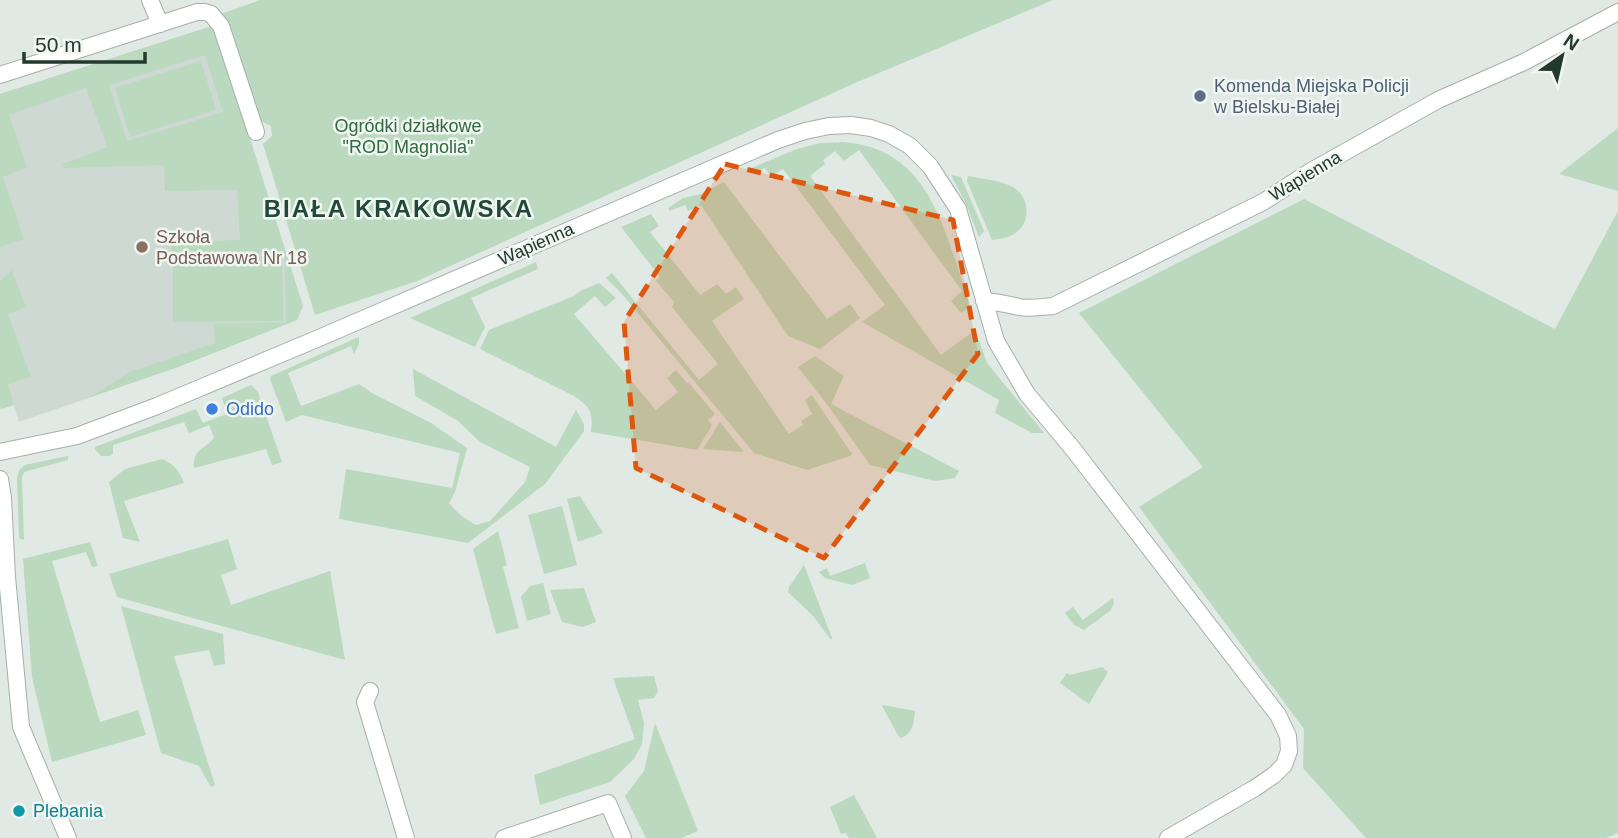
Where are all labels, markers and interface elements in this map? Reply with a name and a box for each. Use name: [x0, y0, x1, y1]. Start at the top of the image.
scale bar: [24, 21, 145, 65]
north arrow: [1527, 21, 1597, 91]
text: N: [1560, 30, 1583, 55]
text: 50 m: [35, 33, 82, 56]
place label: Komenda Miejska Policji w Bielsku-Białej: [1213, 76, 1409, 117]
marker: Komenda Miejska Policji w Bielsku-Białej: [1192, 88, 1208, 104]
park label: Ogródki działkowe "ROD Magnolia": [334, 116, 482, 157]
street label: Wapienna: [1265, 146, 1345, 205]
district label: BIAŁA KRAKOWSKA: [264, 195, 534, 222]
street label: Wapienna: [495, 218, 578, 269]
place label: Szkoła Podstawowa Nr 18: [156, 227, 307, 268]
marker: Szkoła Podstawowa Nr 18: [134, 239, 150, 255]
place label: Odido: [226, 399, 274, 419]
marker: Odido: [204, 401, 220, 417]
place label: Plebania: [33, 801, 104, 821]
marker: Plebania: [11, 803, 27, 819]

